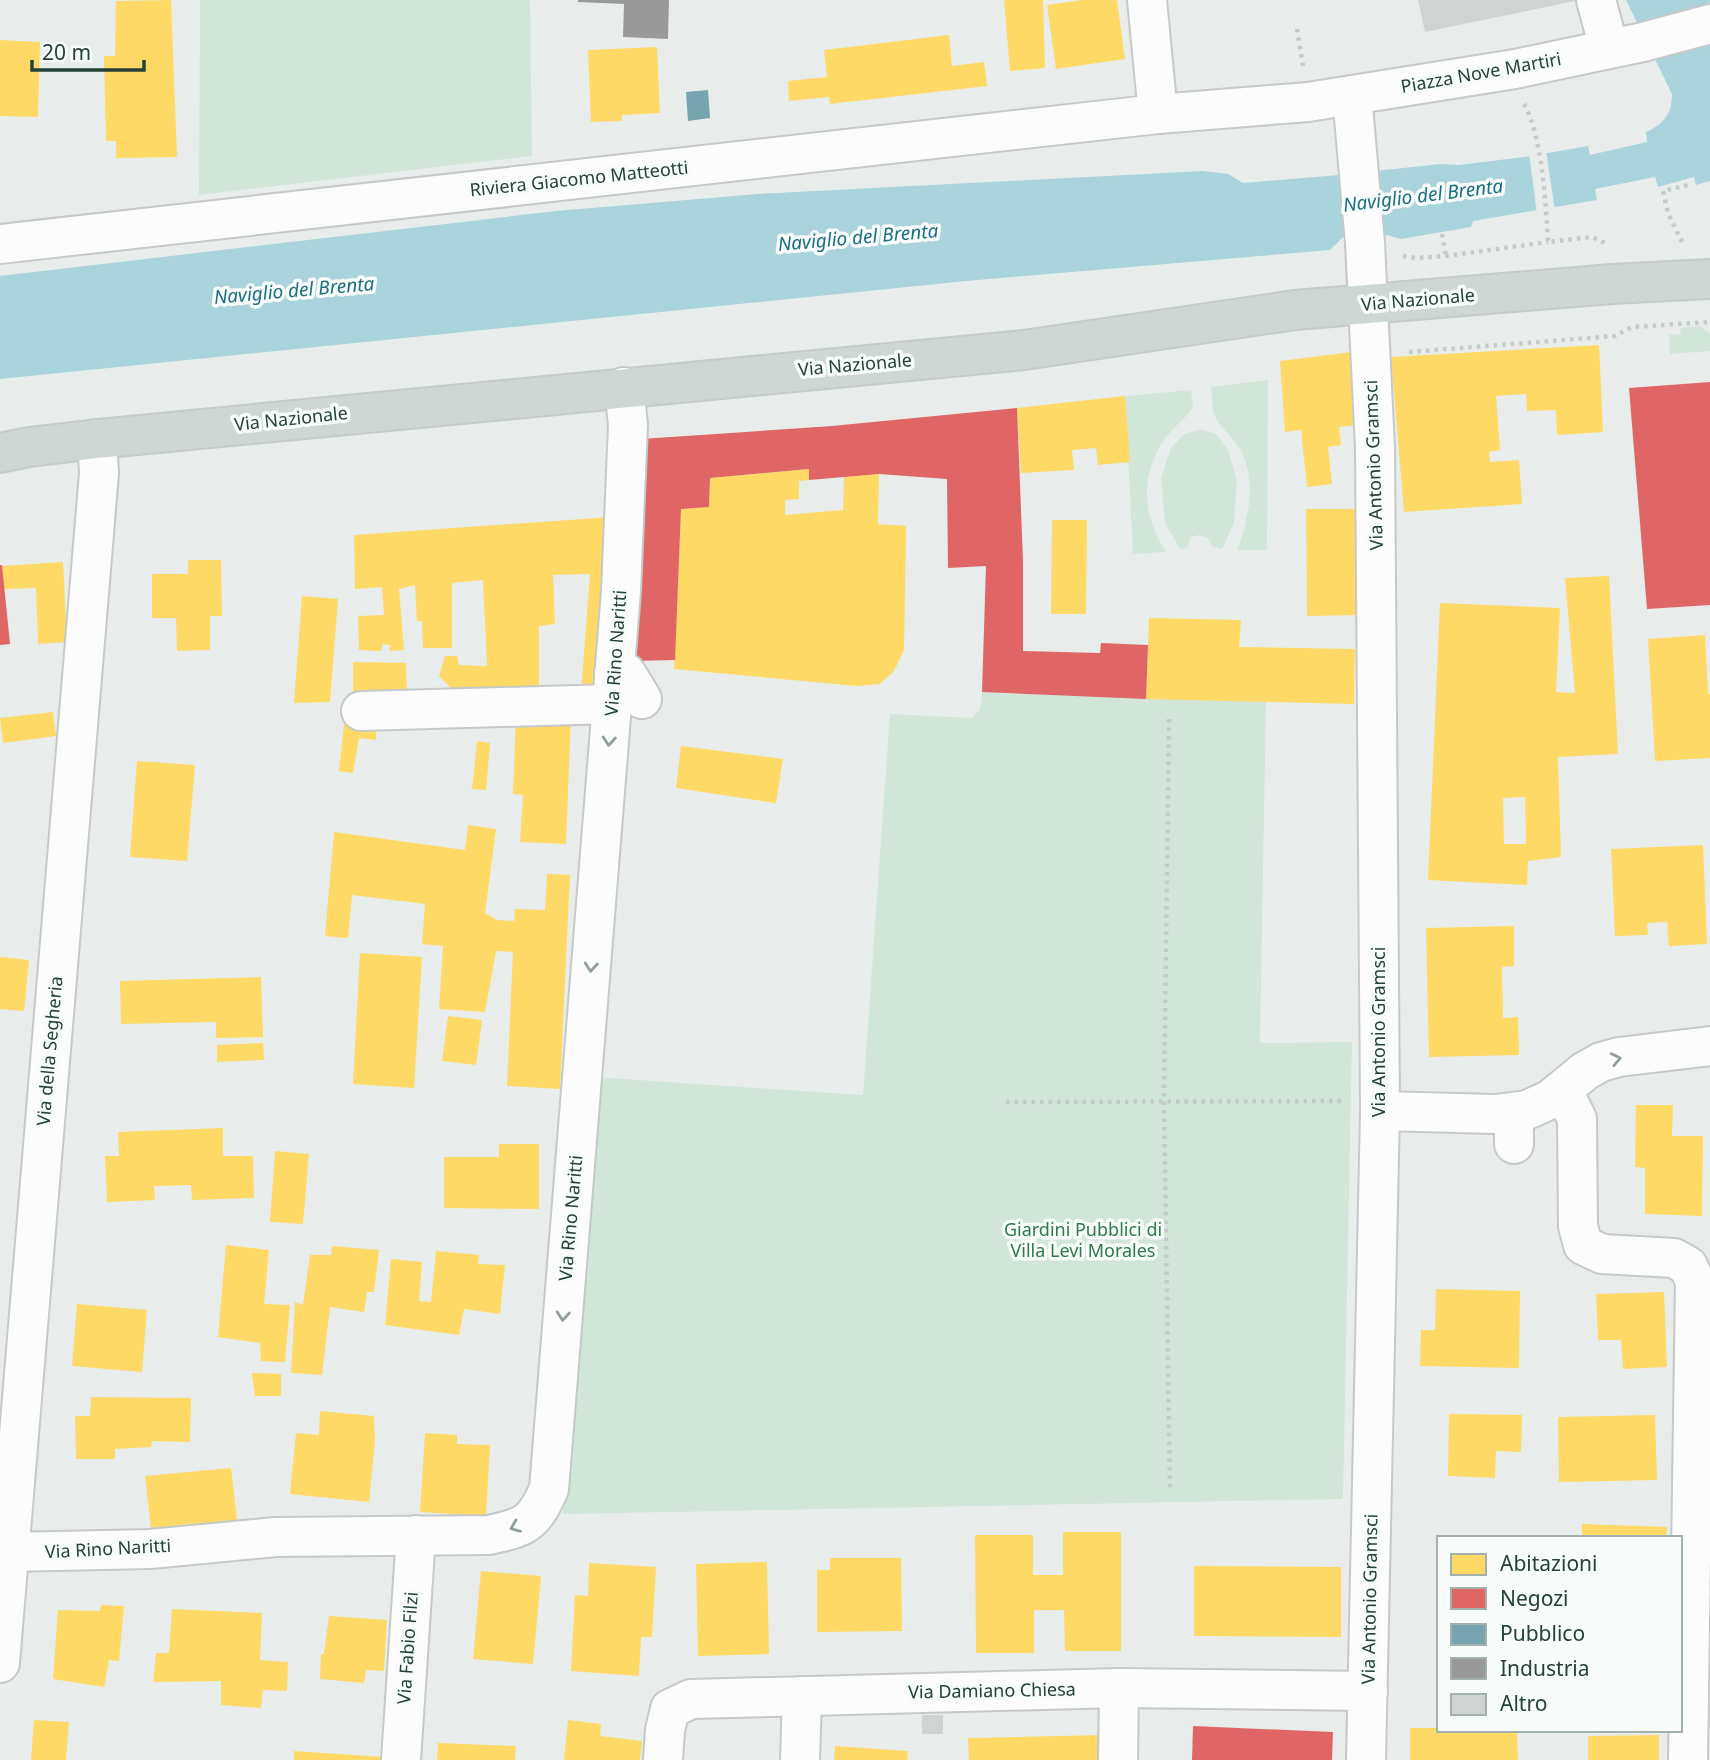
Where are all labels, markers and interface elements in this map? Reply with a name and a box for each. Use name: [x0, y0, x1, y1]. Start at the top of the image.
scale bar: [32, 28, 144, 72]
text: 20 m: [42, 38, 91, 66]
street label: Piazza Nove Martiri: [1399, 46, 1563, 98]
street label: Riviera Giacomo Matteotti: [468, 155, 689, 201]
water label: Naviglio del Brenta: [1342, 172, 1505, 218]
water label: Naviglio del Brenta: [777, 217, 939, 257]
water label: Naviglio del Brenta: [213, 270, 375, 310]
street label: Via Nazionale: [1360, 282, 1476, 316]
street label: Via Nazionale: [797, 347, 913, 381]
street label: Via Antonio Gramsci: [1358, 379, 1388, 551]
street label: Via Nazionale: [233, 400, 349, 436]
street label: Via Rino Naritti: [599, 589, 631, 717]
one-way arrow: [602, 735, 617, 746]
street label: Via Antonio Gramsci: [1366, 947, 1390, 1117]
one-way arrow: [584, 962, 599, 973]
street label: Via della Segheria: [31, 975, 67, 1127]
one-way arrow: [1610, 1052, 1622, 1067]
street label: Via Rino Naritti: [553, 1154, 587, 1282]
park label: Giardini Pubblici di Villa Levi Morales: [1004, 1217, 1162, 1262]
one-way arrow: [556, 1311, 571, 1322]
street label: Via Antonio Gramsci: [1356, 1513, 1382, 1684]
one-way arrow: [510, 1519, 522, 1533]
street label: Via Rino Naritti: [44, 1533, 172, 1563]
legend: [1437, 1536, 1682, 1732]
text: Abitazioni: [1500, 1549, 1598, 1577]
text: Negozi: [1500, 1584, 1569, 1612]
street label: Via Fabio Filzi: [391, 1591, 423, 1705]
text: Pubblico: [1500, 1619, 1585, 1647]
text: Industria: [1500, 1654, 1590, 1682]
street label: Via Damiano Chiesa: [908, 1677, 1076, 1703]
text: Altro: [1500, 1689, 1547, 1717]

